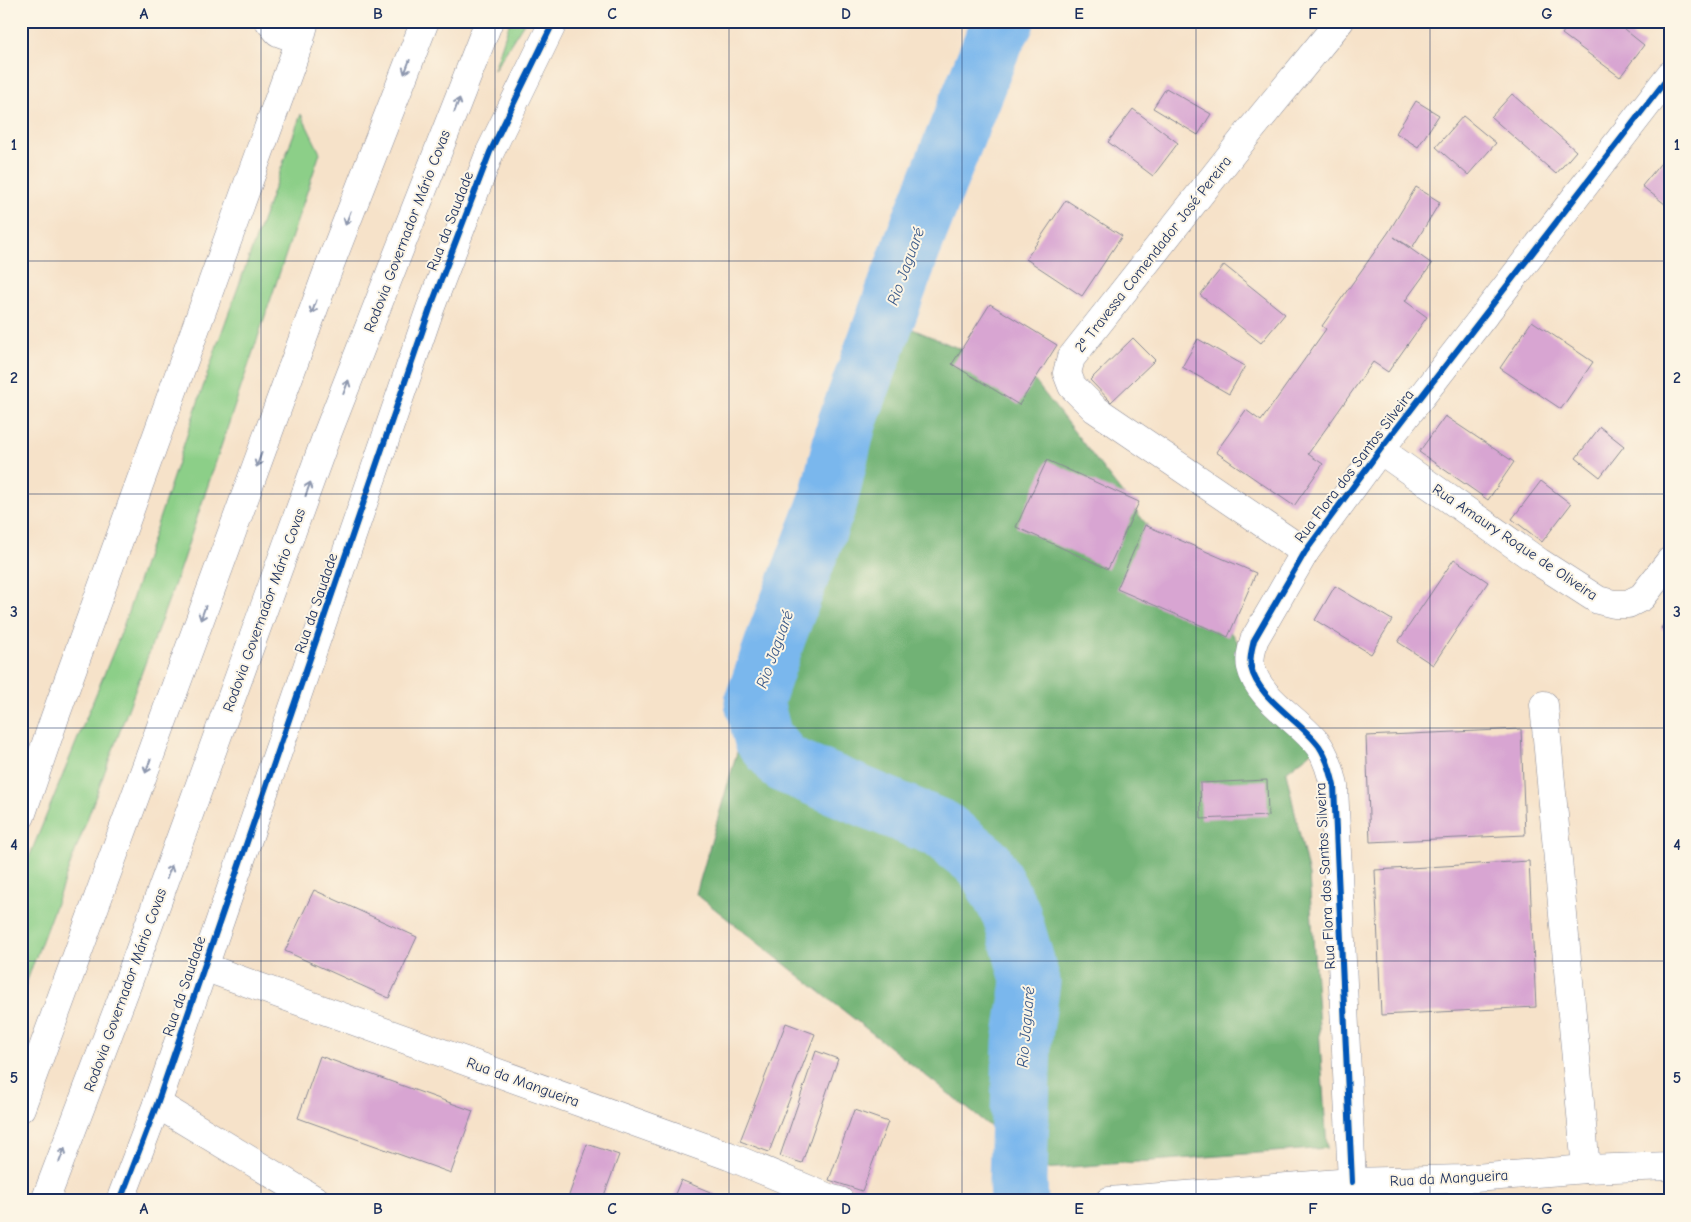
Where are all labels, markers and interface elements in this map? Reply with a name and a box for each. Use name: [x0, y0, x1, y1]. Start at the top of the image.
text: A: [140, 5, 149, 23]
text: B: [373, 5, 383, 23]
text: C: [607, 5, 617, 23]
text: D: [841, 5, 851, 23]
text: E: [1074, 5, 1084, 23]
text: F: [1308, 5, 1318, 23]
text: G: [1541, 5, 1553, 23]
one-way arrow: [402, 59, 411, 74]
one-way arrow: [452, 98, 462, 113]
street label: Rodovia Governador Mário Covas: [360, 127, 454, 335]
text: 1: [11, 136, 17, 154]
text: 1: [1674, 136, 1680, 154]
street label: 2ª Travessa Comendador José Pereira: [1071, 152, 1235, 356]
street label: Rua da Saudade: [423, 168, 477, 273]
one-way arrow: [343, 210, 352, 225]
water label: Rio Jaguaré: [884, 225, 928, 308]
one-way arrow: [309, 299, 318, 315]
text: 2: [10, 369, 18, 387]
text: 2: [1673, 369, 1681, 387]
one-way arrow: [342, 380, 351, 395]
street label: Rua Flora dos Santos Silveira: [1290, 386, 1418, 546]
one-way arrow: [254, 452, 263, 467]
street label: Rua Amaury Roque de Oliveira: [1429, 480, 1601, 604]
one-way arrow: [304, 482, 313, 497]
street label: Rodovia Governador Mário Covas: [219, 506, 309, 714]
street label: Rua da Saudade: [290, 550, 342, 656]
text: 3: [10, 603, 18, 621]
text: 3: [1673, 603, 1681, 621]
one-way arrow: [198, 605, 207, 620]
water label: Rio Jaguaré: [753, 608, 797, 691]
one-way arrow: [143, 757, 152, 773]
street label: Rua Flora dos Santos Silveira: [1311, 782, 1339, 970]
text: 4: [10, 836, 18, 854]
text: 4: [1673, 836, 1681, 854]
one-way arrow: [165, 865, 174, 880]
street label: Rodovia Governador Mário Covas: [80, 886, 170, 1094]
street label: Rua da Saudade: [158, 933, 210, 1039]
water label: Rio Jaguaré: [1013, 986, 1039, 1068]
street label: Rua da Mangueira: [464, 1053, 582, 1111]
text: 5: [10, 1069, 18, 1087]
text: 5: [1673, 1069, 1681, 1087]
one-way arrow: [58, 1148, 68, 1163]
street label: Rua da Mangueira: [1389, 1166, 1509, 1190]
text: A: [140, 1200, 149, 1218]
text: B: [373, 1200, 383, 1218]
text: C: [607, 1200, 617, 1218]
text: D: [841, 1200, 851, 1218]
text: E: [1074, 1200, 1084, 1218]
text: F: [1308, 1200, 1318, 1218]
text: G: [1541, 1200, 1553, 1218]

